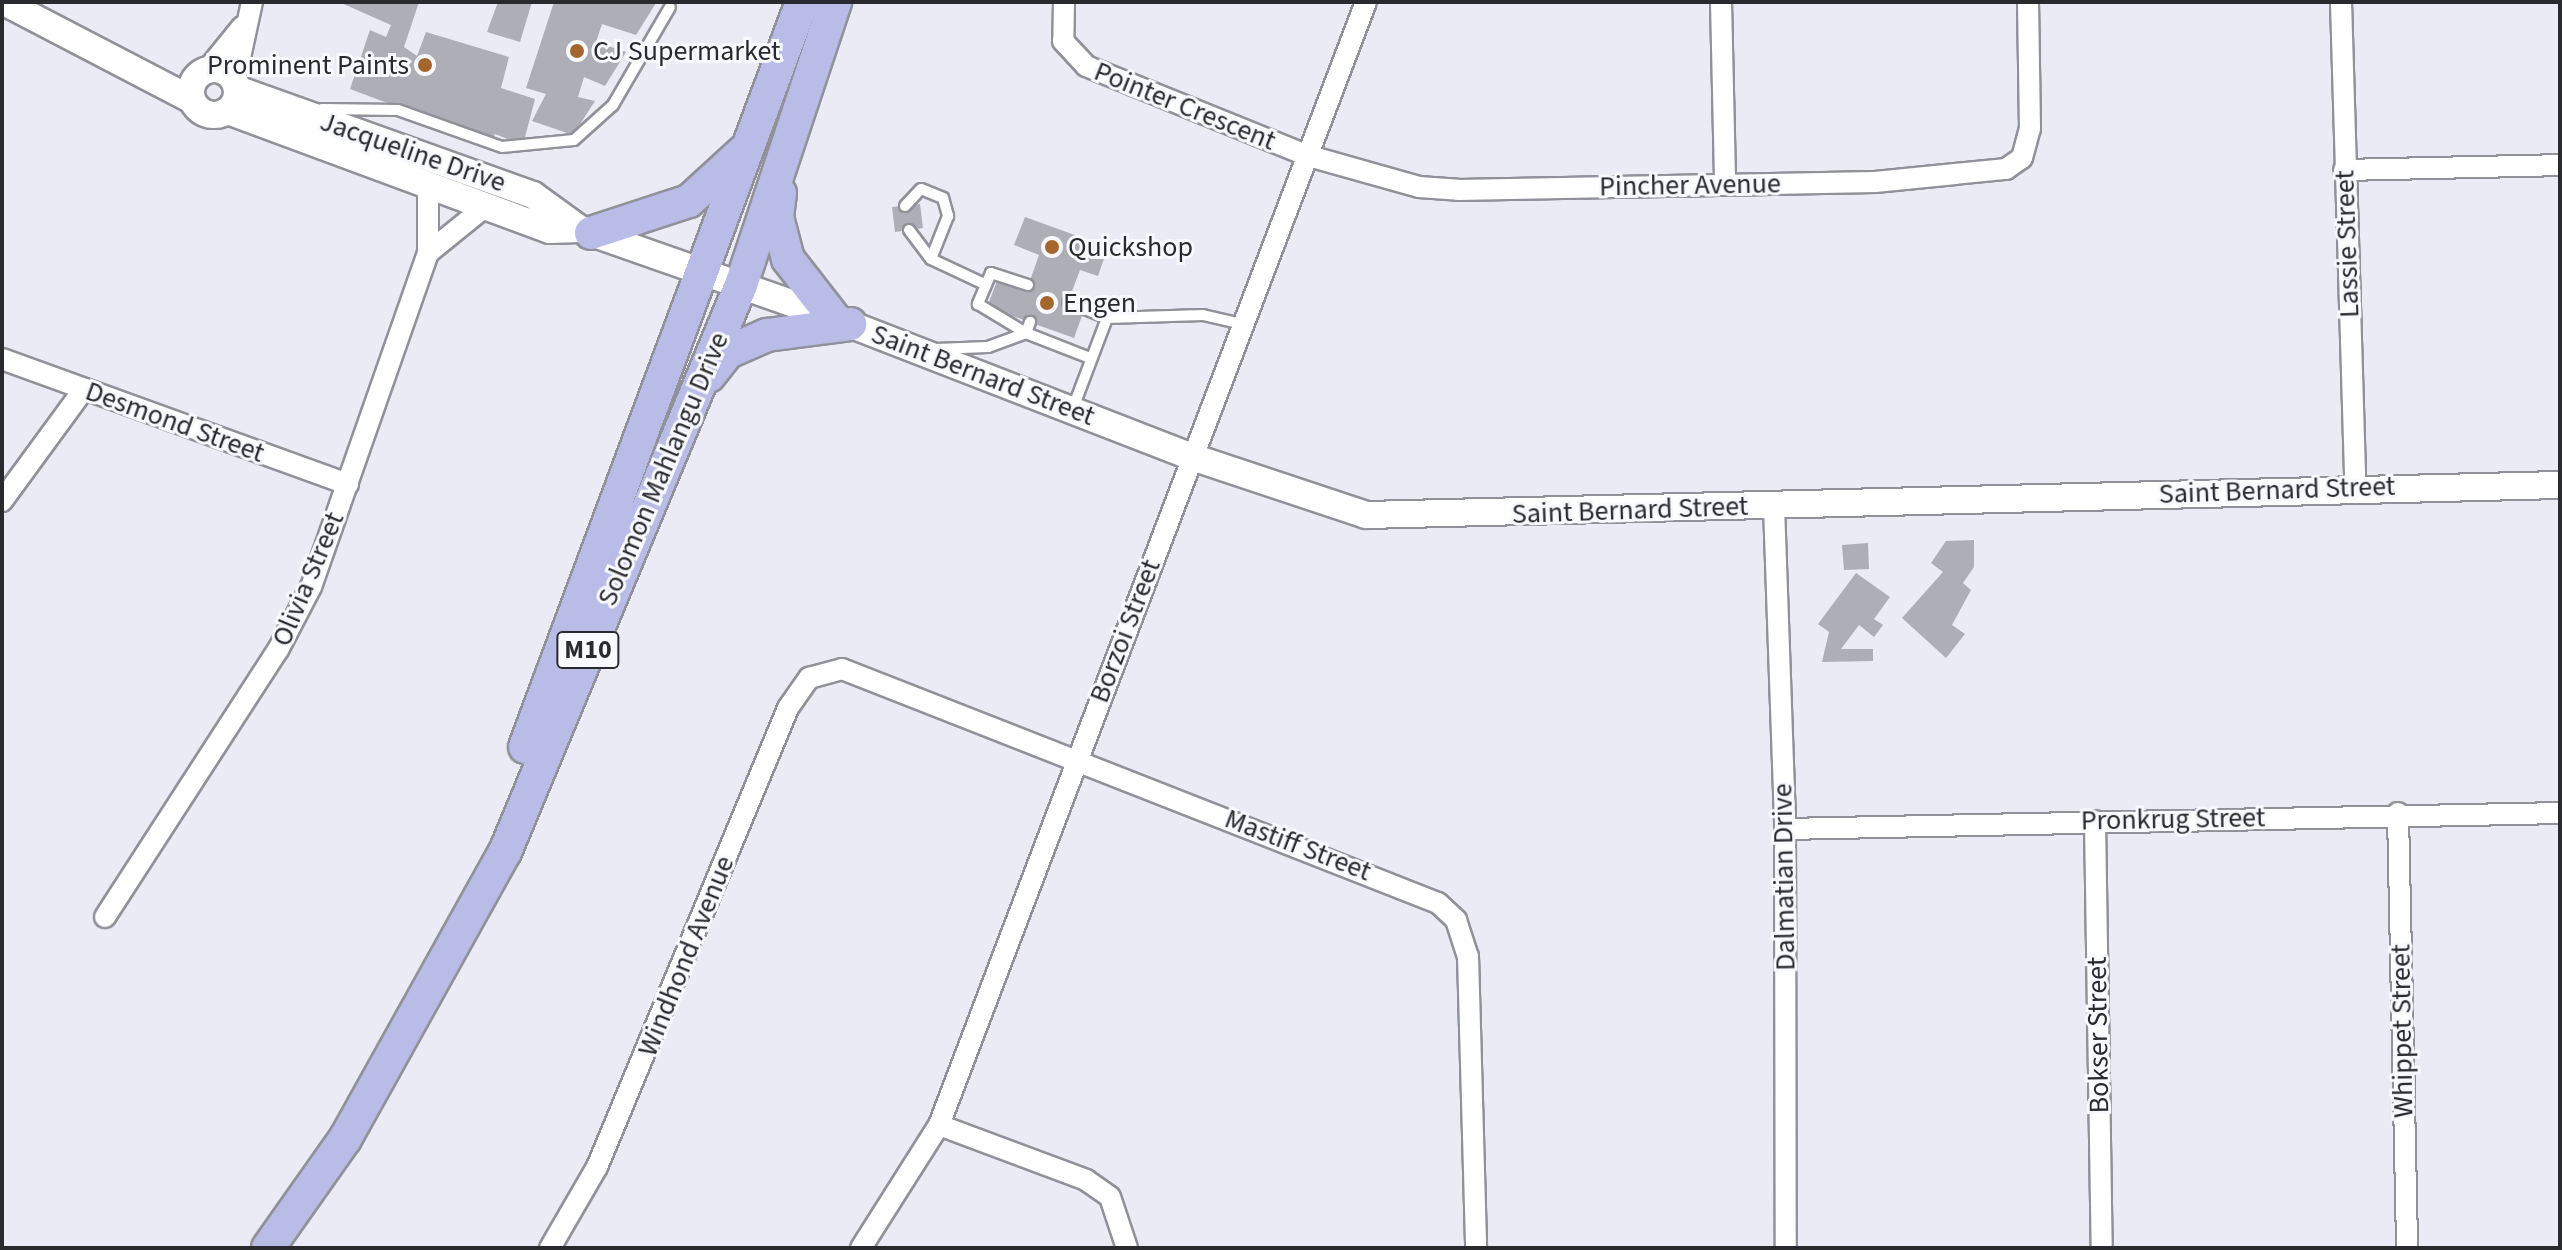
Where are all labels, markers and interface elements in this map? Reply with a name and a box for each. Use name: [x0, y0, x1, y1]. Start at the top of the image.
place label: CJ Supermarket: [593, 34, 781, 68]
marker: CJ Supermarket: [568, 42, 586, 60]
place label: Prominent Paints: [207, 48, 409, 82]
street label: Pointer Crescent: [1089, 54, 1281, 158]
marker: Prominent Paints: [416, 56, 434, 74]
street label: Jacqueline Drive: [316, 105, 510, 199]
street label: Pincher Avenue: [1599, 167, 1781, 203]
street label: Lassie Street: [2328, 170, 2366, 318]
place label: Quickshop: [1068, 230, 1193, 264]
marker: Quickshop: [1043, 238, 1061, 256]
place label: Engen: [1063, 286, 1136, 320]
marker: Engen: [1038, 294, 1056, 312]
street label: Saint Bernard Street: [867, 317, 1099, 433]
street label: Solomon Mahlangu Drive: [590, 327, 736, 611]
street label: Desmond Street: [81, 374, 269, 470]
street label: Saint Bernard Street: [2158, 469, 2396, 511]
street label: Saint Bernard Street: [1511, 489, 1749, 531]
street label: Olivia Street: [265, 507, 351, 651]
street label: Borzoi Street: [1082, 555, 1168, 707]
road number: M10: [556, 628, 620, 672]
street label: Dalmatian Drive: [1766, 783, 1802, 971]
street label: Pronkrug Street: [2080, 801, 2266, 837]
street label: Mastiff Street: [1220, 802, 1376, 888]
street label: Windhond Avenue: [631, 851, 741, 1061]
street label: Whippet Street: [2384, 944, 2420, 1118]
street label: Bokser Street: [2080, 956, 2116, 1114]

